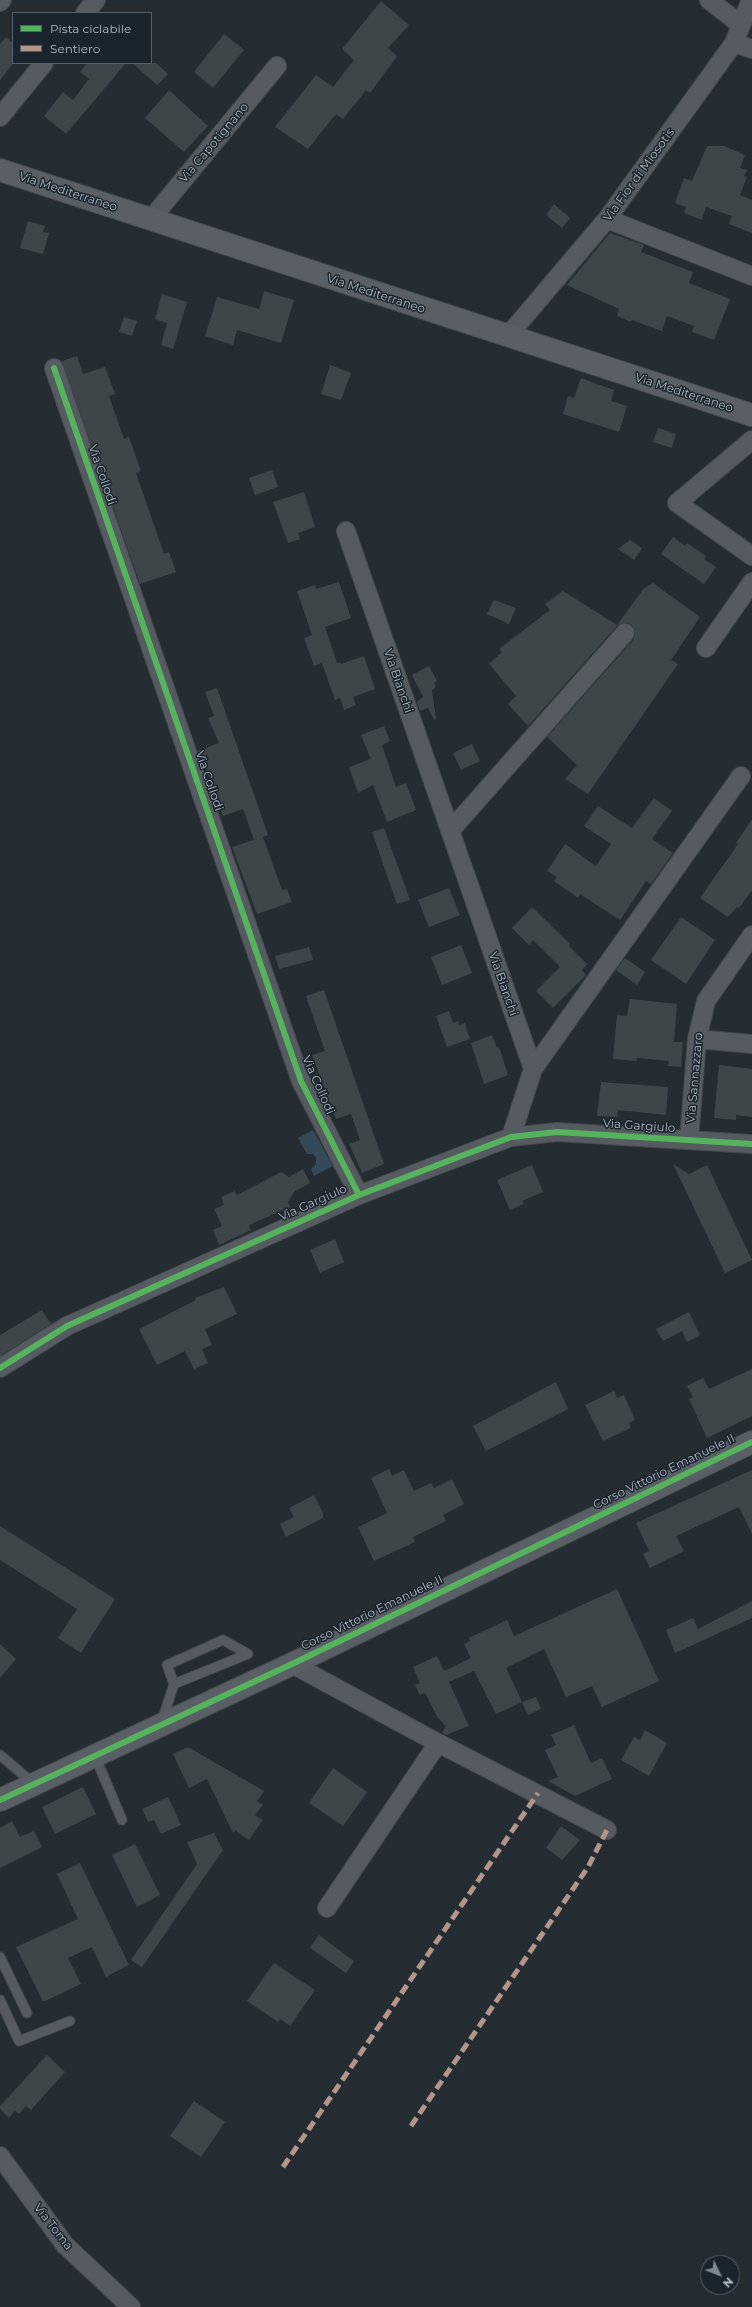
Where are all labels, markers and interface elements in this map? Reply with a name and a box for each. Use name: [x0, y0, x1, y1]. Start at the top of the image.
legend: [12, 12, 152, 64]
text: Pista ciclabile: [50, 21, 131, 36]
text: Sentiero: [50, 41, 100, 56]
street label: Via Capotignano: [176, 100, 252, 186]
street label: Via Fior di Miosotis: [600, 125, 678, 225]
street label: Via Mediterraneo: [17, 169, 119, 215]
street label: Via Mediterraneo: [325, 271, 427, 317]
street label: Via Mediterraneo: [633, 370, 735, 416]
street label: Via Collodi: [85, 443, 119, 507]
street label: Via Bianchi: [380, 647, 416, 715]
street label: Via Collodi: [192, 749, 226, 813]
street label: Via Bianchi: [485, 950, 521, 1018]
street label: Via Sannazzaro: [684, 1032, 706, 1124]
street label: Via Collodi: [299, 1053, 337, 1117]
street label: Via Gargiulo: [602, 1116, 676, 1136]
street label: Via Gargiulo: [277, 1182, 349, 1224]
street label: Corso Vittorio Emanuele II: [591, 1431, 737, 1513]
street label: Corso Vittorio Emanuele II: [299, 1572, 445, 1654]
street label: Via Toma: [30, 2201, 76, 2253]
north arrow: [700, 2255, 740, 2295]
text: N: [720, 2274, 736, 2291]

